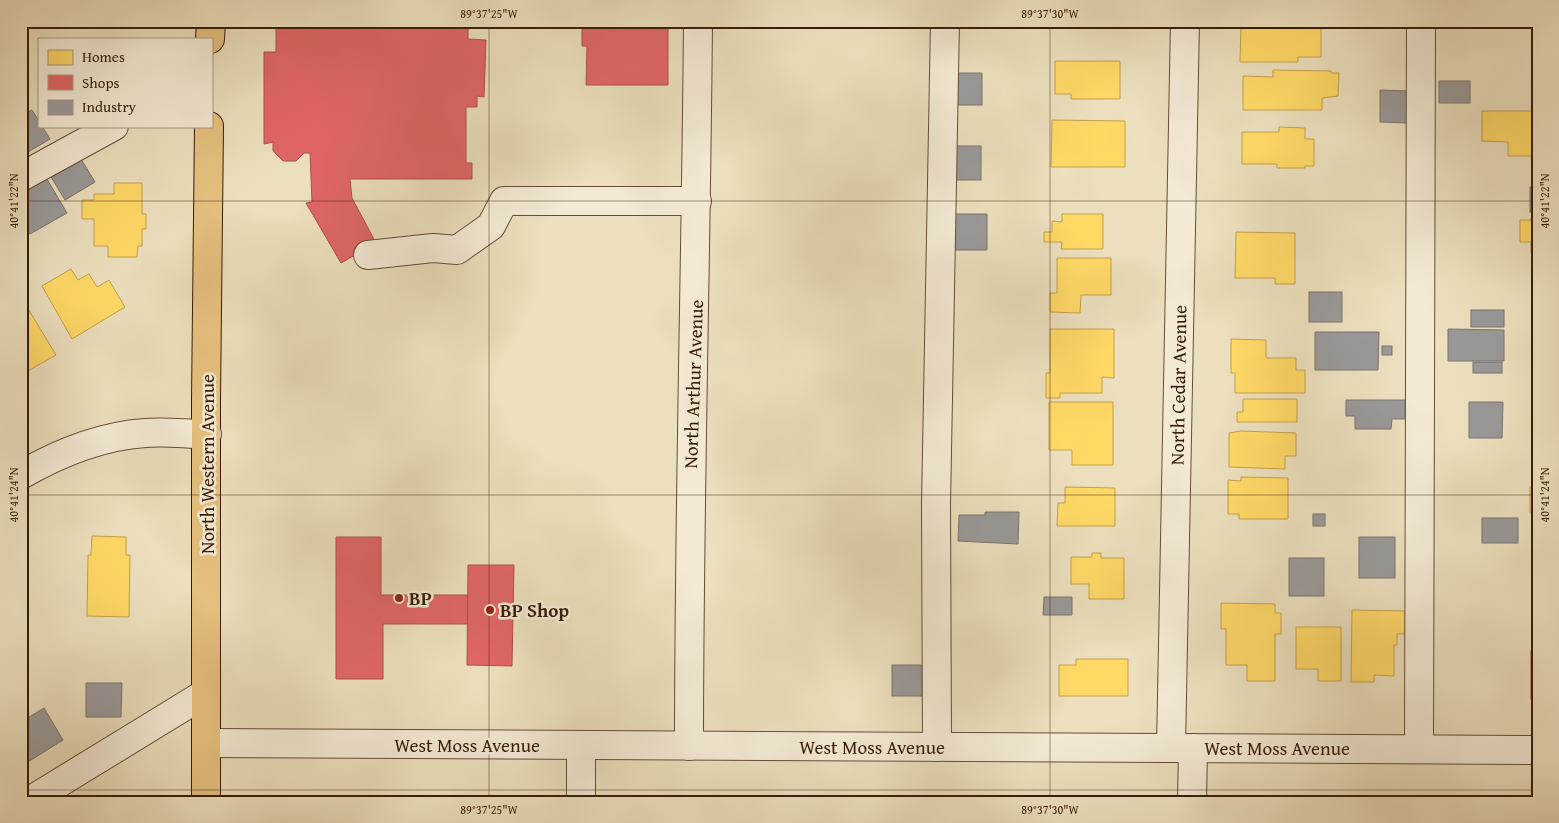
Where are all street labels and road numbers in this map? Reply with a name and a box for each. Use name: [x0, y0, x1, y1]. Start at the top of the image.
street label: North Arthur Avenue: [676, 299, 710, 469]
street label: North Cedar Avenue: [1163, 305, 1193, 465]
street label: North Western Avenue: [193, 374, 221, 554]
street label: West Moss Avenue: [394, 731, 540, 759]
street label: West Moss Avenue: [799, 733, 945, 761]
street label: West Moss Avenue: [1204, 734, 1350, 762]

